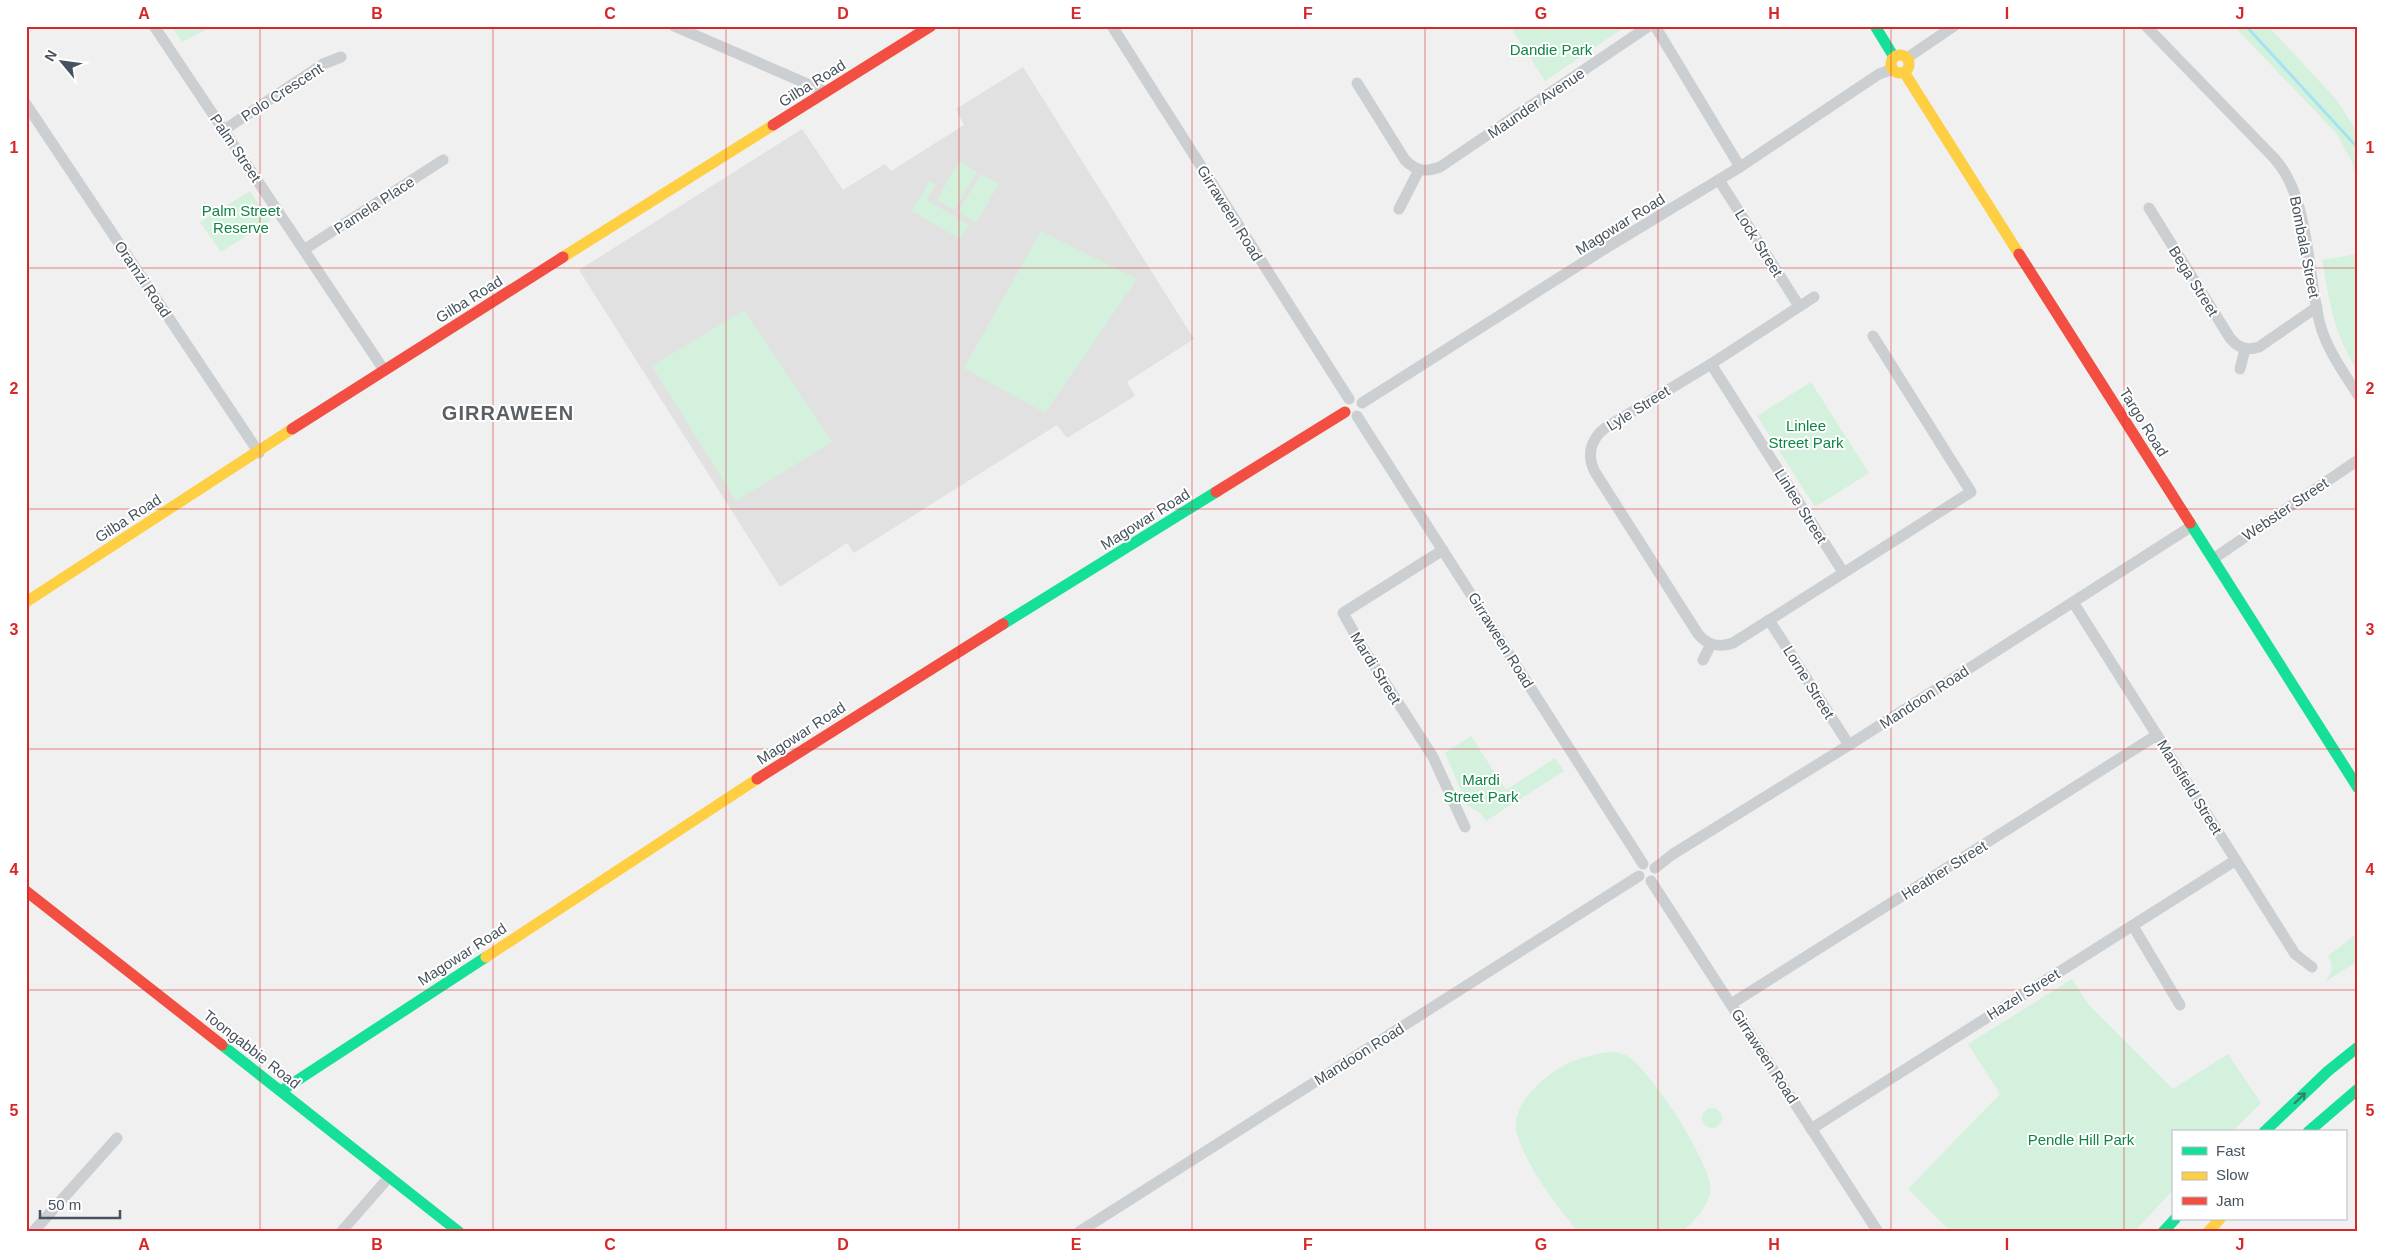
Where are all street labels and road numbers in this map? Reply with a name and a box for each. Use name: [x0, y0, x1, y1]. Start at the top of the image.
street label: Gilba Road: [776, 56, 848, 110]
street label: Polo Crescent: [238, 59, 327, 125]
street label: Maunder Avenue: [1484, 64, 1588, 142]
street label: Palm Street: [207, 111, 265, 186]
street label: Girraween Road: [1194, 162, 1266, 264]
street label: Pamela Place: [331, 173, 417, 237]
street label: Magowar Road: [1572, 190, 1668, 258]
street label: Bombala Street: [2287, 195, 2323, 300]
street label: Lock Street: [1732, 206, 1787, 280]
street label: Oramzi Road: [111, 238, 175, 320]
street label: Bega Street: [2166, 243, 2223, 320]
street label: Gilba Road: [433, 272, 505, 326]
street label: Lyle Street: [1603, 382, 1673, 434]
street label: Targo Road: [2116, 385, 2172, 459]
street label: Linlee Street: [1771, 466, 1831, 547]
street label: Webster Street: [2239, 474, 2332, 544]
street label: Magowar Road: [1097, 485, 1193, 553]
street label: Gilba Road: [92, 490, 164, 546]
street label: Girraween Road: [1465, 589, 1537, 691]
street label: Mardi Street: [1347, 629, 1405, 708]
street label: Lorne Street: [1780, 642, 1839, 722]
street label: Mandoon Road: [1876, 662, 1972, 732]
street label: Magowar Road: [754, 698, 848, 768]
street label: Mansfield Street: [2154, 737, 2226, 838]
street label: Heather Street: [1898, 837, 1991, 903]
street label: Magowar Road: [415, 919, 509, 989]
street label: Hazel Street: [1983, 964, 2063, 1023]
street label: Toongabbie Road: [200, 1006, 304, 1092]
street label: Girraween Road: [1728, 1006, 1802, 1106]
street label: Mandoon Road: [1311, 1020, 1407, 1088]

